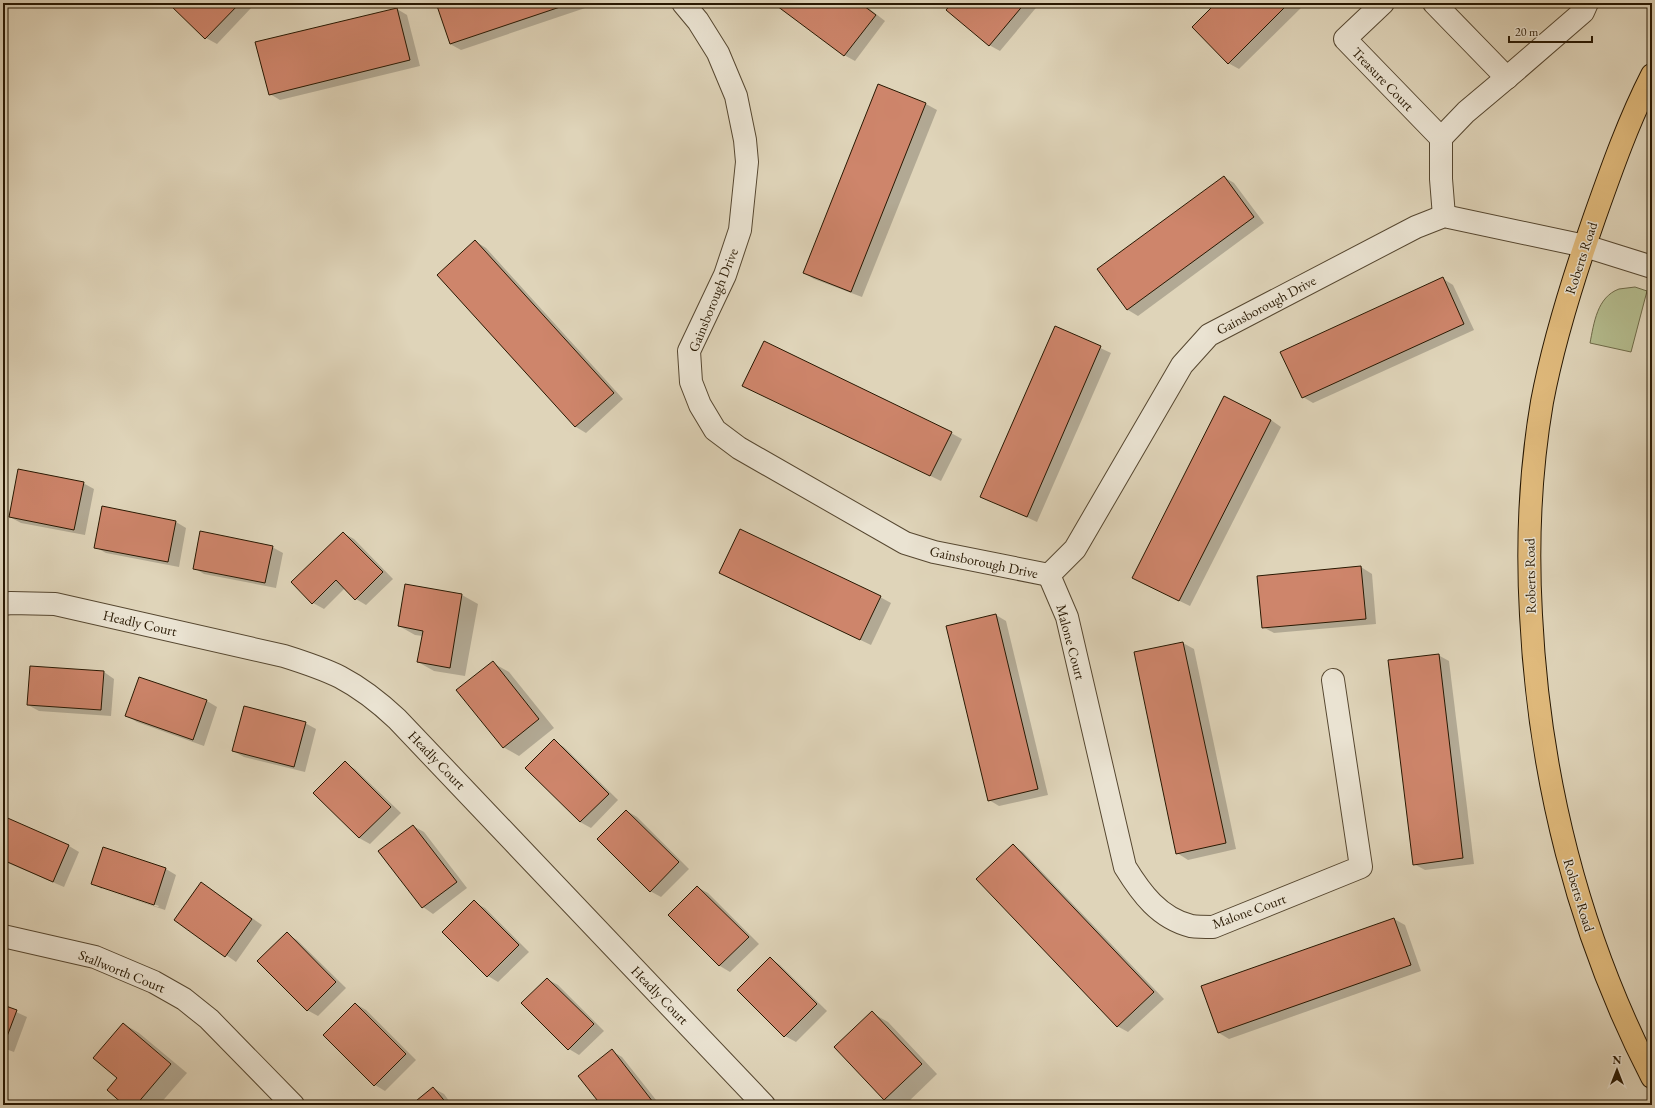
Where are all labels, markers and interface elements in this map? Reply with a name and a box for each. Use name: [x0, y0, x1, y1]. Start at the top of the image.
scale bar: [1509, 18, 1592, 44]
text: 20 m: [1515, 24, 1539, 40]
street label: Treasure Court: [1348, 43, 1418, 115]
street label: Roberts Road: [1561, 219, 1601, 297]
street label: Gainsborough Drive: [684, 245, 742, 354]
street label: Gainsborough Drive: [1213, 271, 1319, 339]
street label: Roberts Road: [1520, 537, 1540, 614]
street label: Gainsborough Drive: [928, 542, 1040, 582]
street label: Malone Court: [1052, 602, 1090, 682]
street label: Headly Court: [101, 606, 179, 640]
street label: Headly Court: [404, 727, 470, 794]
street label: Roberts Road: [1559, 856, 1599, 934]
street label: Malone Court: [1210, 889, 1289, 933]
street label: Stallworth Court: [76, 945, 168, 997]
street label: Headly Court: [627, 962, 693, 1029]
north arrow: [1597, 1050, 1637, 1090]
text: N: [1613, 1053, 1622, 1067]

